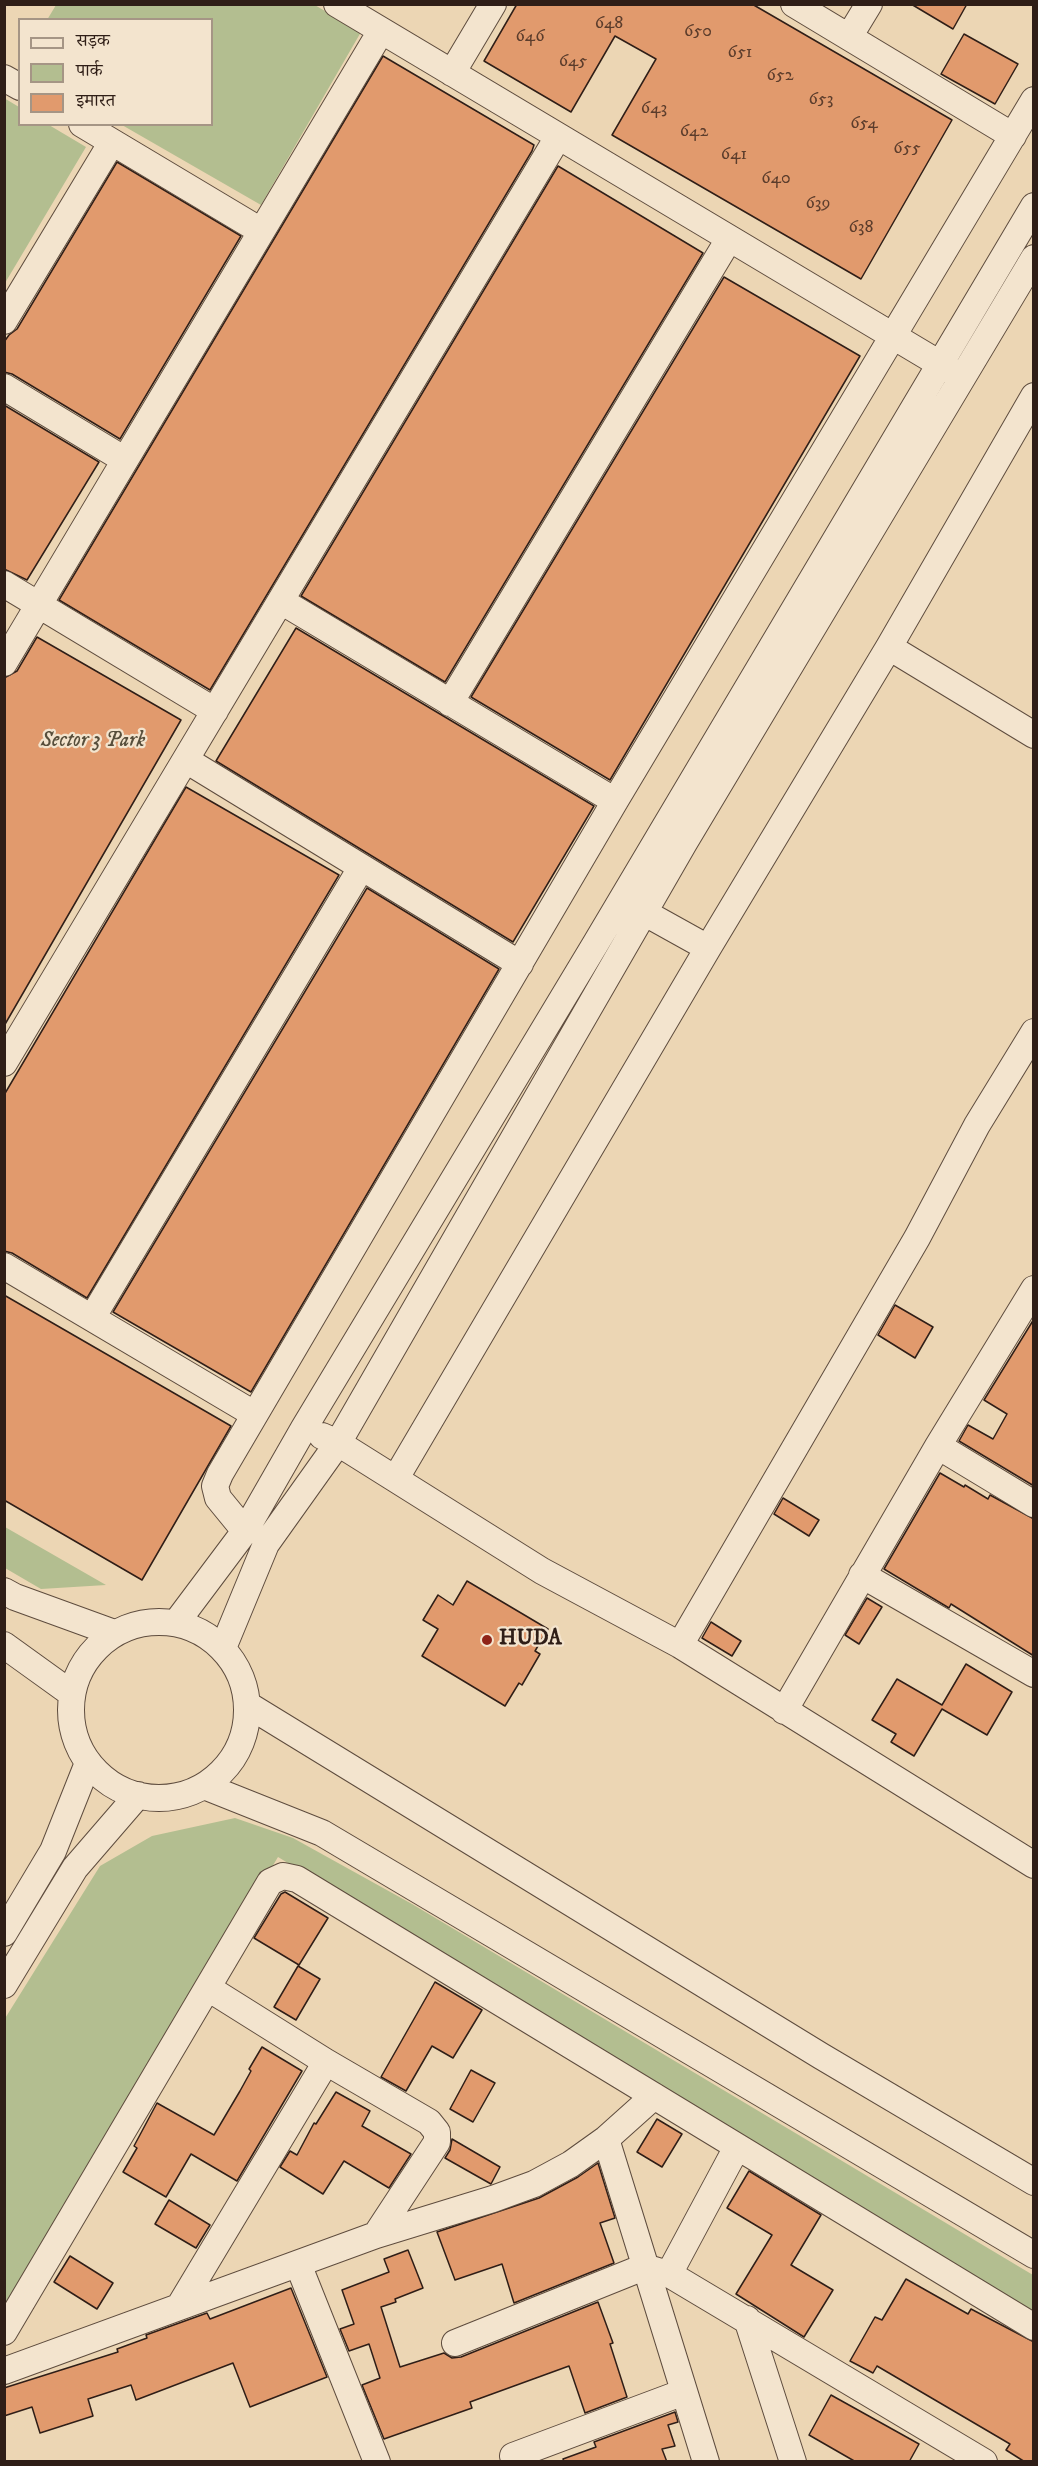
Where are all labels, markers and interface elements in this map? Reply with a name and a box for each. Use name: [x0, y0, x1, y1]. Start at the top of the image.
house number: 648: [595, 13, 623, 35]
legend: [18, 18, 213, 126]
house number: 650: [684, 21, 712, 43]
house number: 646: [515, 26, 545, 48]
text: सड़क: [76, 30, 110, 52]
house number: 651: [728, 42, 752, 64]
house number: 645: [559, 51, 587, 73]
text: पार्क: [76, 60, 103, 82]
house number: 652: [766, 65, 794, 87]
house number: 653: [808, 89, 834, 111]
text: इमारत: [76, 90, 115, 112]
house number: 643: [641, 98, 667, 120]
house number: 654: [850, 113, 878, 135]
house number: 642: [680, 121, 708, 143]
house number: 655: [893, 138, 921, 160]
house number: 641: [721, 144, 747, 166]
house number: 640: [761, 168, 791, 190]
house number: 639: [805, 193, 831, 215]
house number: 638: [848, 217, 874, 239]
park label: Sector 3 Park: [41, 729, 145, 755]
place label: HUDA: [499, 1627, 562, 1653]
marker: HUDA: [480, 1633, 494, 1647]

